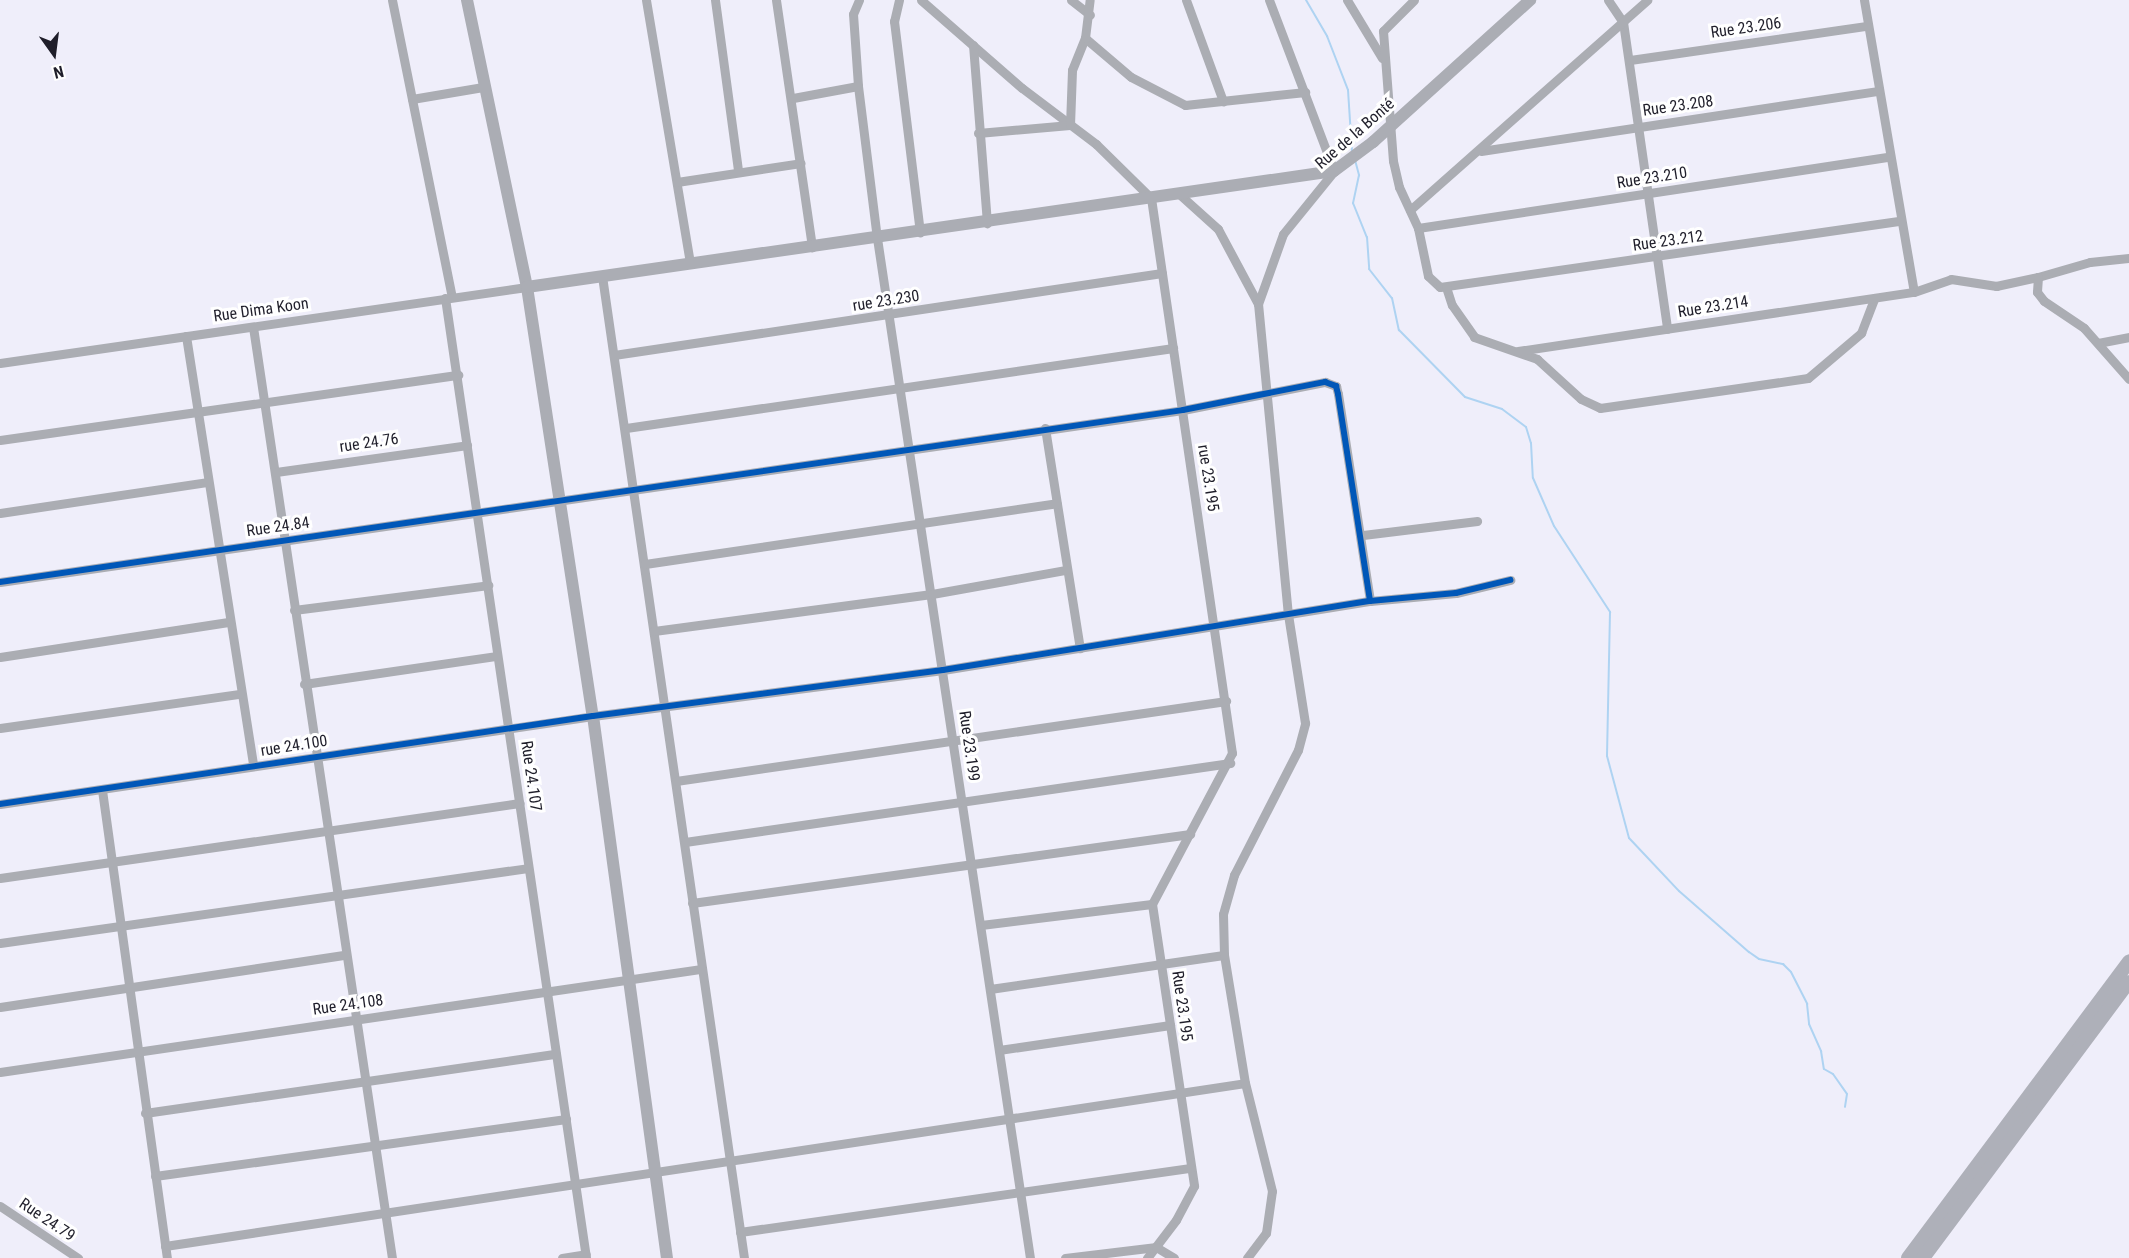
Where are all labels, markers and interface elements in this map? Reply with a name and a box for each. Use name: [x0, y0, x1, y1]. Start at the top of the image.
street label: Rue 23.206: [1709, 14, 1783, 42]
north arrow: [24, 24, 84, 84]
text: N: [51, 62, 66, 82]
street label: Rue 23.208: [1641, 92, 1715, 120]
street label: Rue de la Bonté: [1312, 95, 1398, 173]
street label: Rue 23.210: [1615, 163, 1689, 193]
street label: Rue 23.212: [1631, 227, 1705, 255]
street label: rue 23.230: [851, 286, 921, 316]
street label: Rue 23.214: [1676, 292, 1750, 322]
street label: Rue Dima Koon: [212, 294, 310, 326]
street label: rue 24.76: [338, 429, 400, 457]
street label: rue 23.195: [1193, 443, 1223, 513]
street label: Rue 24.84: [245, 513, 311, 541]
street label: Rue 23.199: [955, 709, 983, 783]
street label: rue 24.100: [259, 731, 329, 761]
street label: Rue 24.107: [517, 739, 545, 813]
street label: Rue 23.195: [1168, 969, 1196, 1043]
street label: Rue 24.108: [311, 991, 385, 1019]
street label: Rue 24.79: [15, 1194, 79, 1246]

